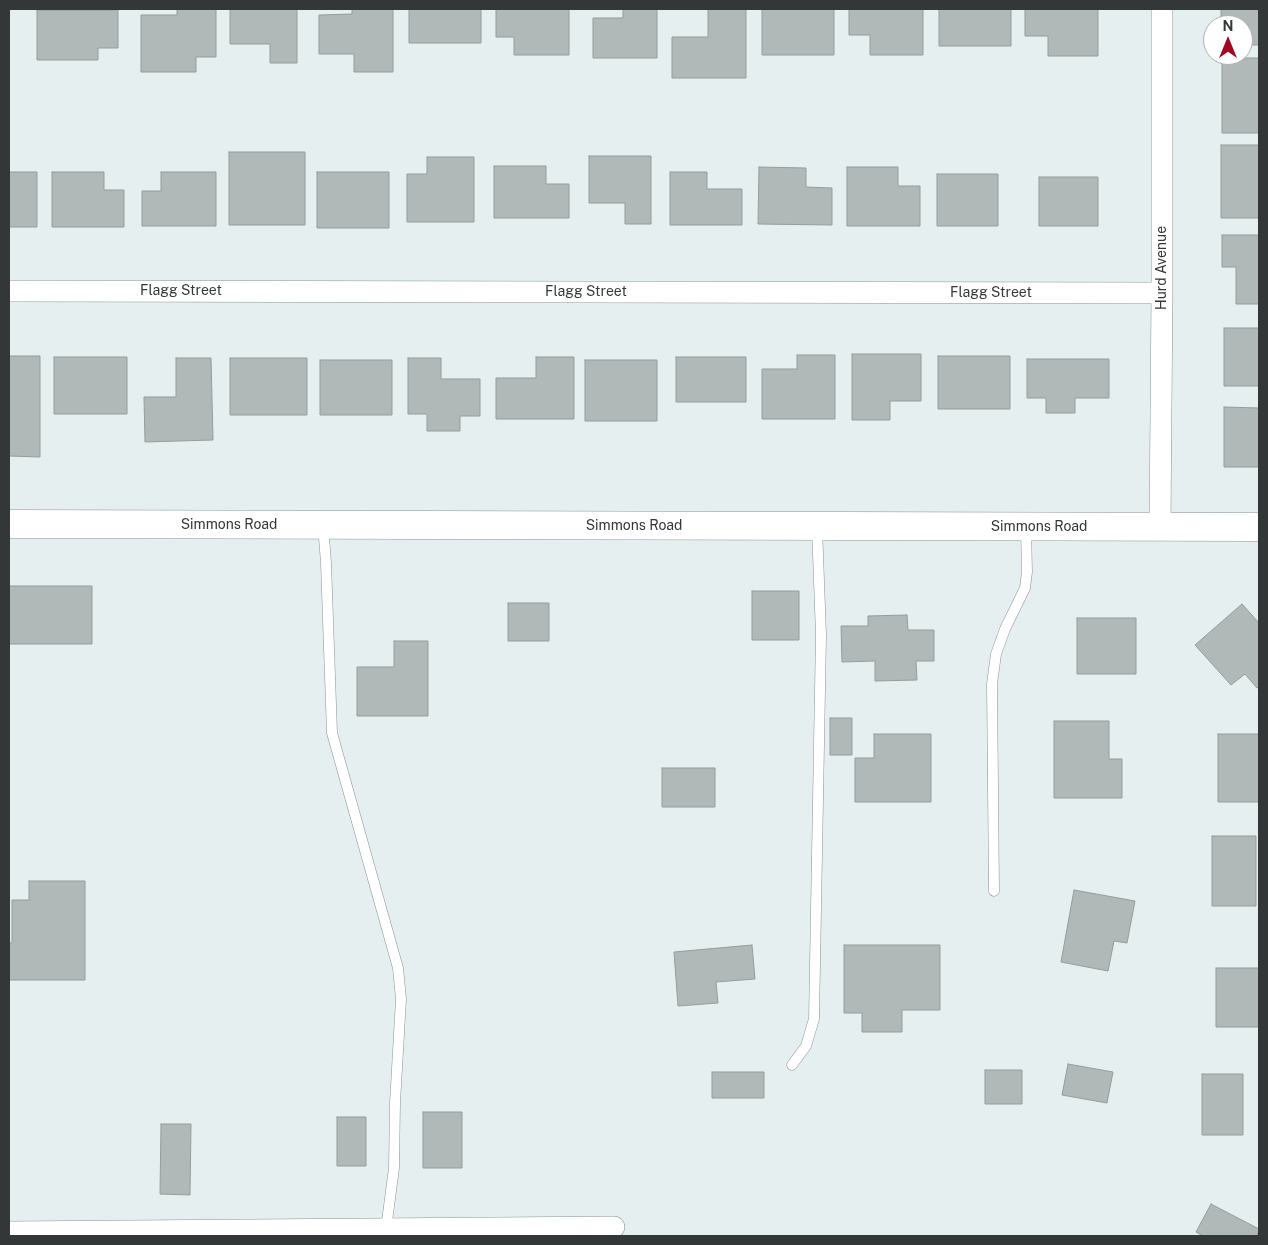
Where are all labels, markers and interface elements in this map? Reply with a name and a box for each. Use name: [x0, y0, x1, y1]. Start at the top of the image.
north arrow: [1203, 15, 1253, 65]
text: N: [1223, 18, 1233, 34]
street label: Hurd Avenue: [1154, 226, 1170, 310]
street label: Flagg Street: [140, 283, 222, 299]
street label: Flagg Street: [545, 284, 627, 300]
street label: Flagg Street: [950, 285, 1032, 301]
street label: Simmons Road: [181, 517, 277, 533]
street label: Simmons Road: [586, 518, 682, 534]
street label: Simmons Road: [991, 519, 1087, 535]

